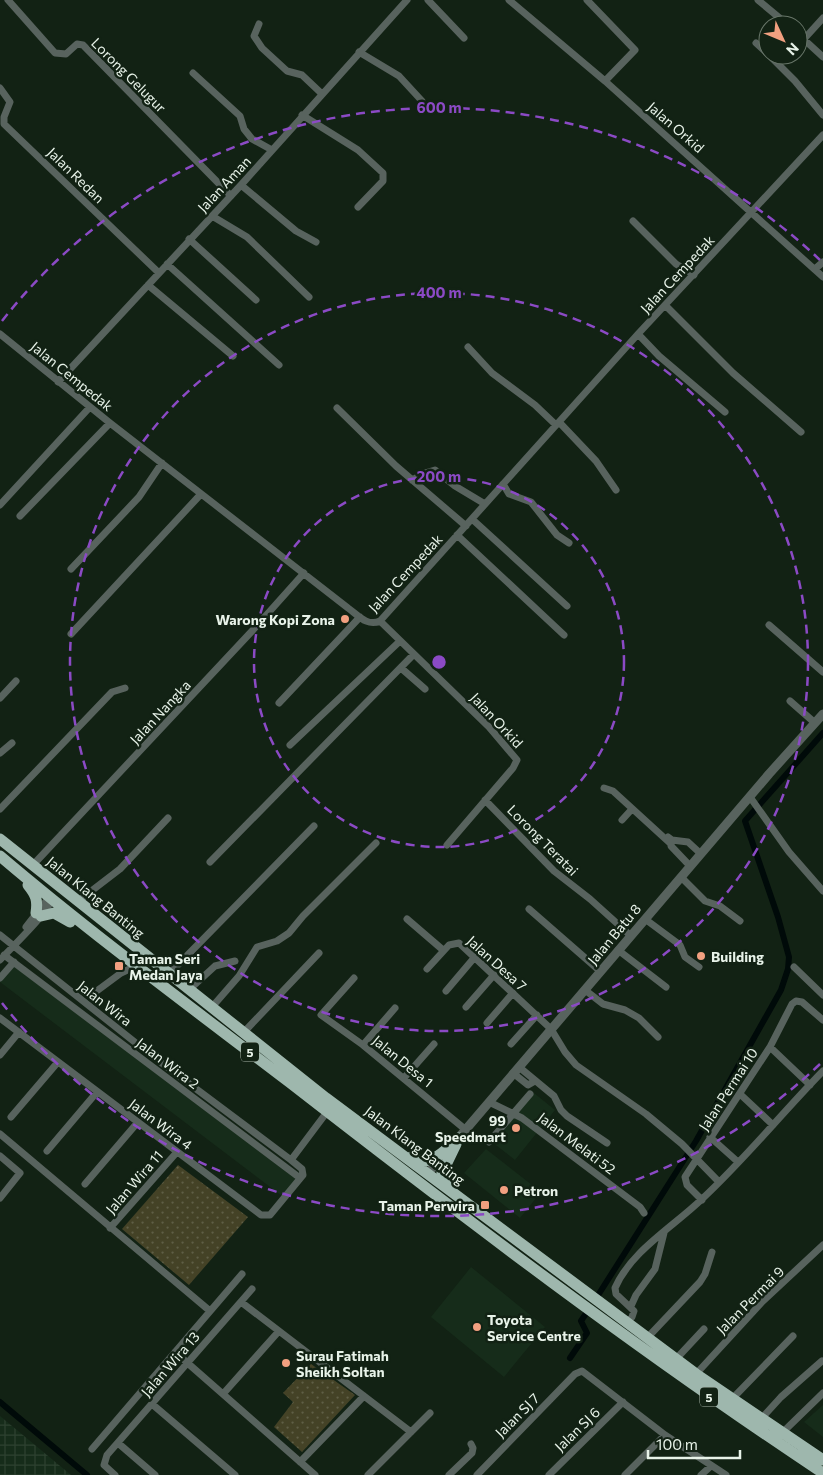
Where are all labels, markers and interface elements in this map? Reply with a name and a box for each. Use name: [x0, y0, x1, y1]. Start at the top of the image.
north arrow: [758, 15, 808, 65]
street label: Lorong Gelugur: [88, 34, 170, 116]
text: N: [783, 40, 802, 59]
text: 600 m: [416, 98, 462, 116]
street label: Jalan Orkid: [644, 98, 708, 156]
street label: Jalan Redan: [44, 144, 108, 206]
street label: Jalan Aman: [194, 153, 254, 215]
street label: Jalan Cempedak: [636, 231, 718, 317]
text: 400 m: [416, 283, 462, 301]
street label: Jalan Cempedak: [27, 338, 117, 415]
text: 200 m: [417, 467, 461, 485]
street label: Jalan Cempedak: [364, 530, 446, 616]
place label: Warong Kopi Zona: [215, 611, 335, 628]
marker: Warong Kopi Zona: [339, 613, 351, 625]
centre of rings: [430, 653, 448, 671]
street label: Jalan Nangka: [126, 676, 194, 748]
street label: Jalan Orkid: [467, 689, 527, 751]
street label: Lorong Teratai: [504, 801, 582, 879]
street label: Jalan Klang Banting: [44, 852, 149, 942]
street label: Jalan Batu 8: [584, 900, 644, 968]
street label: Jalan Desa 7: [464, 932, 530, 994]
place label: Building: [711, 948, 764, 965]
place label: Taman Seri Medan Jaya: [129, 950, 203, 983]
marker: Building: [695, 950, 707, 962]
marker: Taman Seri Medan Jaya: [113, 960, 125, 972]
street label: Jalan Wira: [75, 977, 135, 1029]
street label: Jalan Desa 1: [369, 1031, 437, 1091]
street label: Jalan Wira 2: [133, 1034, 203, 1092]
road number: 5: [241, 1042, 259, 1062]
street label: Jalan Permai 10: [695, 1044, 761, 1134]
street label: Jalan Wira 4: [126, 1095, 196, 1154]
street label: Jalan Klang Banting: [362, 1102, 469, 1188]
street label: Jalan Melati 52: [535, 1108, 619, 1178]
place label: 99 Speedmart: [435, 1112, 506, 1145]
marker: 99 Speedmart: [510, 1122, 522, 1134]
street label: Jalan Wira 11: [102, 1147, 166, 1217]
place label: Petron: [514, 1182, 558, 1199]
marker: Petron: [498, 1184, 510, 1196]
place label: Taman Perwira: [379, 1197, 475, 1214]
marker: Taman Perwira: [479, 1199, 491, 1211]
street label: Jalan Permai 9: [713, 1263, 787, 1337]
place label: Toyota Service Centre: [487, 1311, 581, 1344]
marker: Toyota Service Centre: [471, 1321, 483, 1333]
street label: Jalan Wira 13: [137, 1328, 203, 1400]
place label: Surau Fatimah Sheikh Soltan: [296, 1347, 389, 1380]
marker: Surau Fatimah Sheikh Soltan: [280, 1357, 292, 1369]
road number: 5: [700, 1388, 718, 1406]
street label: Jalan SJ 7: [491, 1389, 543, 1441]
street label: Jalan SJ 6: [551, 1403, 603, 1455]
scale bar: [648, 1428, 740, 1460]
text: 100 m: [656, 1435, 698, 1453]

